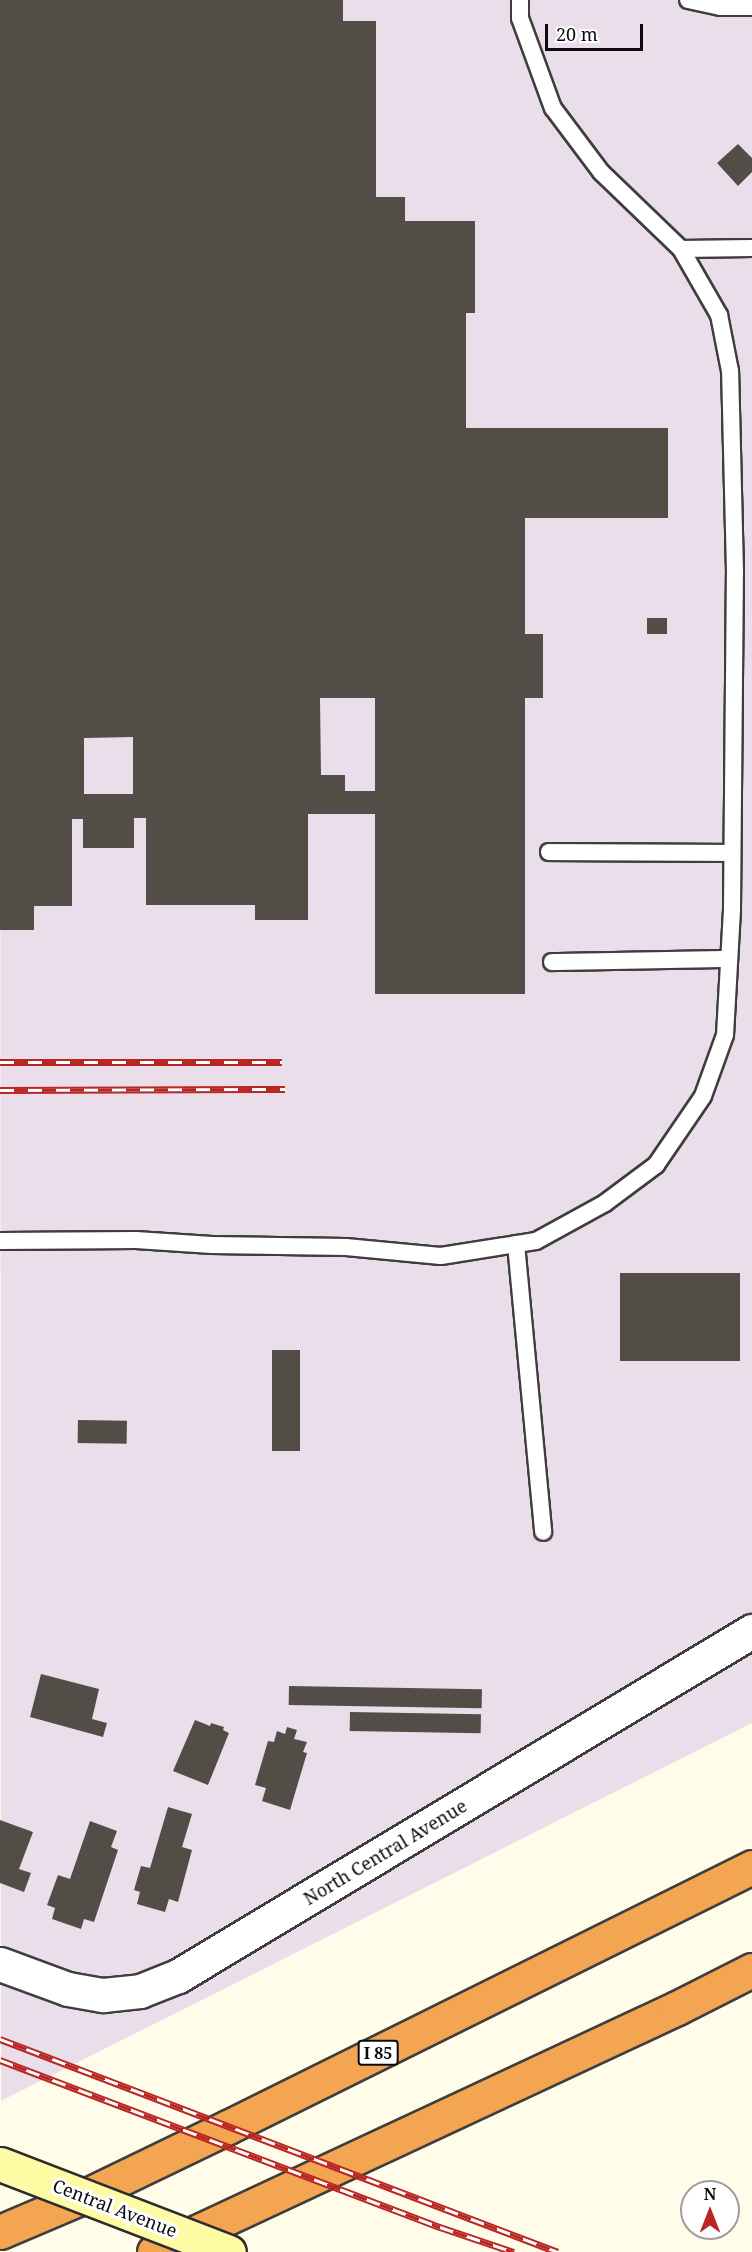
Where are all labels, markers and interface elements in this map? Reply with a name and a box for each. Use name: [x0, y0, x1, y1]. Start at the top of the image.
scale bar: [548, 12, 646, 50]
text: 20 m: [556, 22, 598, 46]
street label: North Central Avenue: [299, 1795, 471, 1909]
road number: I 85: [357, 2040, 399, 2066]
street label: Central Avenue: [50, 2174, 180, 2242]
north arrow: [680, 2180, 740, 2240]
text: N: [704, 2183, 716, 2205]

